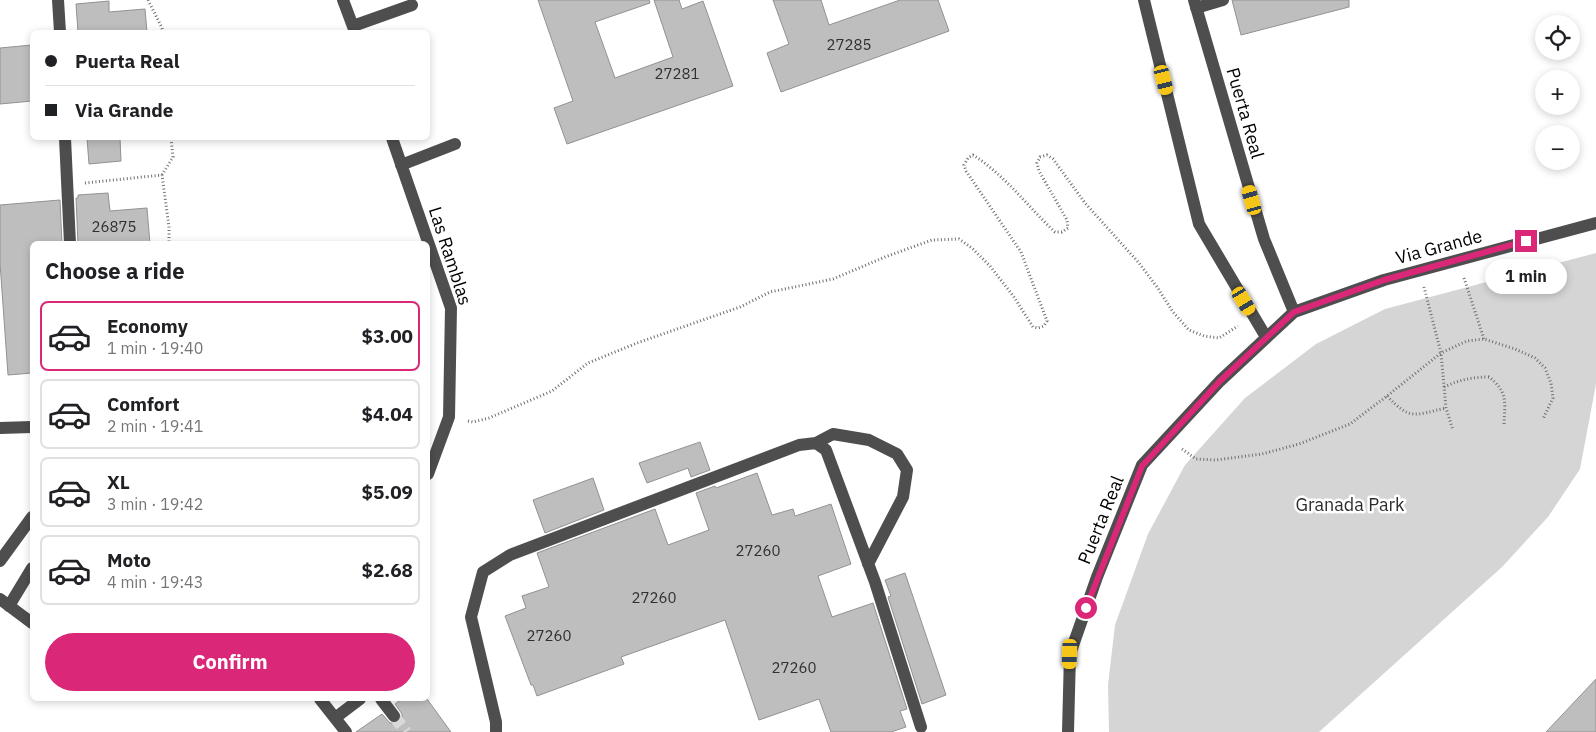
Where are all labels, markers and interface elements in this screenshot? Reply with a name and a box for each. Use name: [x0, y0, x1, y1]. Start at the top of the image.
map controls: [1535, 15, 1580, 170]
button: locate: [1535, 15, 1580, 60]
house number: 27285: [826, 35, 872, 54]
text: Puerta Real: [75, 49, 180, 73]
house number: 27281: [654, 64, 700, 83]
car: [1153, 64, 1174, 96]
street label: Puerta Real: [1222, 65, 1269, 161]
button: +: [1535, 70, 1580, 115]
text: Via Grande: [75, 98, 174, 122]
button: −: [1535, 125, 1580, 170]
car: [1240, 184, 1263, 216]
street label: Las Ramblas: [424, 204, 477, 308]
house number: 26875: [91, 217, 137, 236]
street label: Via Grande: [1393, 224, 1485, 269]
route end: [1515, 230, 1537, 252]
text: Choose a ride: [45, 256, 185, 285]
callout: 1 min: [1485, 258, 1567, 294]
text: 1 min: [1505, 266, 1547, 286]
car: [1229, 284, 1258, 318]
icon: car: [47, 314, 92, 359]
text: Economy: [107, 314, 188, 338]
text: $3.00: [361, 324, 413, 348]
text: 1 min · 19:40: [107, 338, 203, 358]
icon: car: [47, 392, 92, 437]
text: Comfort: [107, 392, 180, 416]
text: $4.04: [361, 402, 413, 426]
text: 2 min · 19:41: [107, 416, 203, 436]
icon: car: [47, 470, 92, 515]
text: XL: [107, 470, 130, 494]
street label: Puerta Real: [1072, 472, 1129, 567]
text: $5.09: [361, 480, 413, 504]
park label: Granada Park: [1295, 493, 1405, 516]
text: 3 min · 19:42: [107, 494, 203, 514]
house number: 27260: [735, 541, 781, 560]
icon: car: [47, 548, 92, 593]
text: Moto: [107, 548, 151, 572]
text: $2.68: [361, 558, 413, 582]
text: 4 min · 19:43: [107, 572, 203, 592]
house number: 27260: [631, 588, 677, 607]
route start: [1075, 597, 1097, 619]
house number: 27260: [526, 626, 572, 645]
button: Confirm: [45, 633, 415, 691]
car: [1061, 639, 1078, 669]
house number: 27260: [771, 658, 817, 677]

